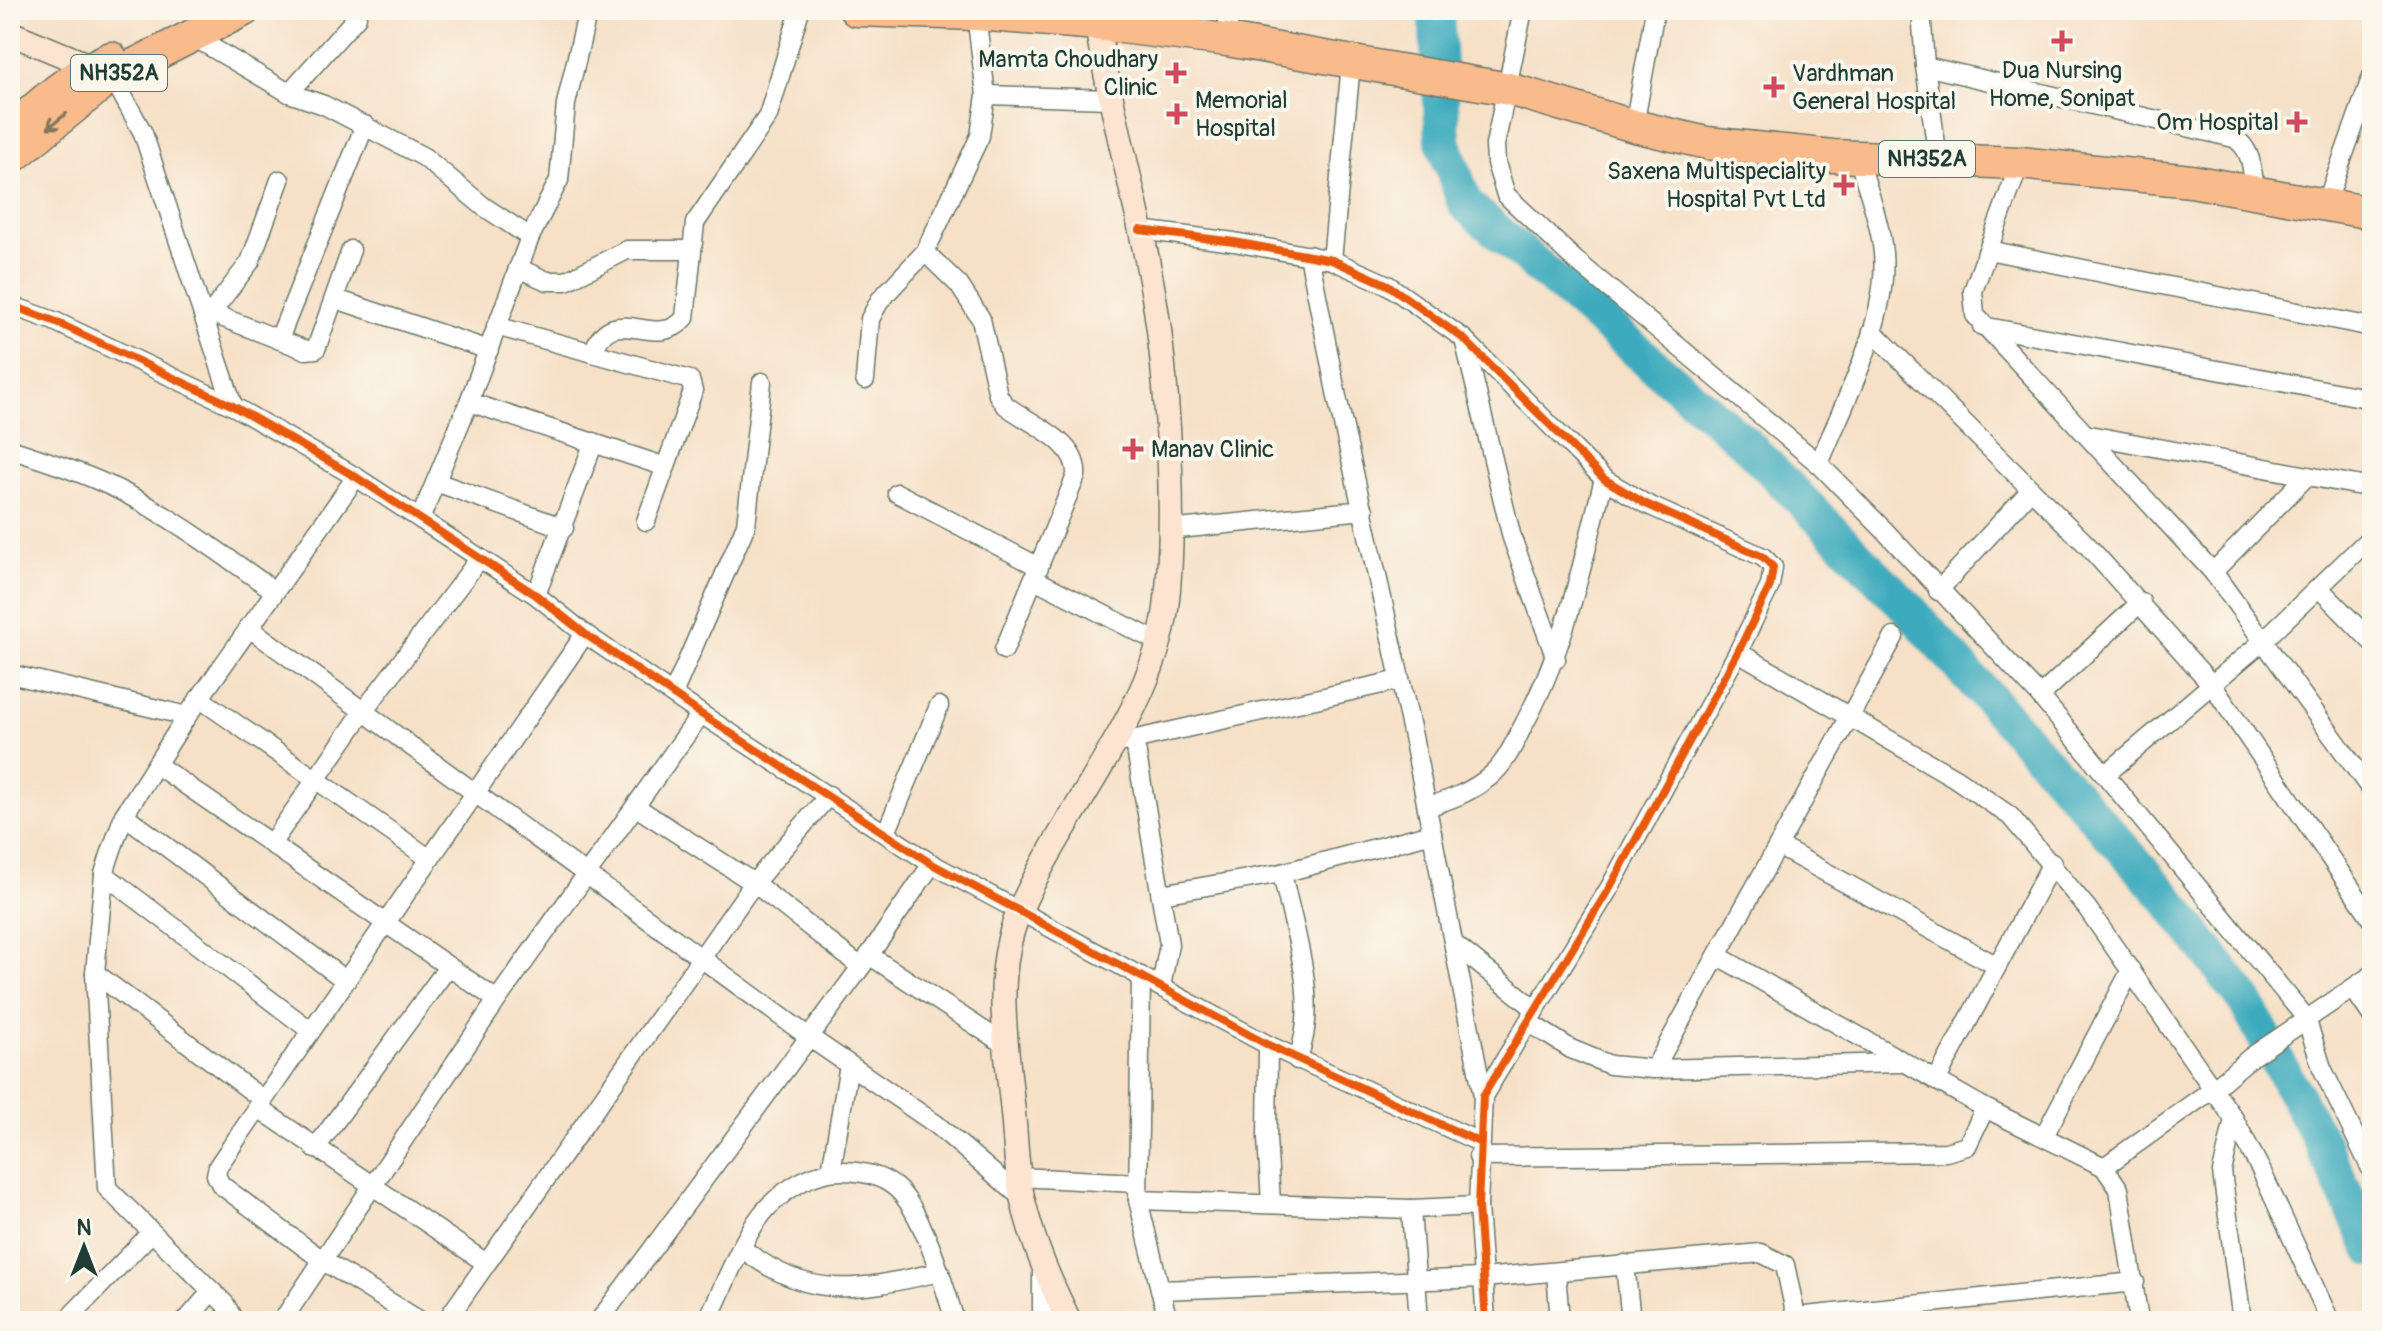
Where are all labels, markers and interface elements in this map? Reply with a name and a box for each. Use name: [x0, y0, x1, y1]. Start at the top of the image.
marker: Dua Nursing Home, Sonipat: [2051, 30, 2073, 52]
place label: Mamta Choudhary Clinic: [978, 45, 1158, 102]
road number: NH352A: [71, 55, 167, 91]
place label: Dua Nursing Home, Sonipat: [1989, 56, 2136, 113]
place label: Vardhman General Hospital: [1792, 59, 1956, 116]
marker: Mamta Choudhary Clinic: [1165, 62, 1187, 84]
marker: Vardhman General Hospital: [1763, 76, 1785, 98]
place label: Memorial Hospital: [1195, 86, 1288, 143]
marker: Memorial Hospital: [1166, 103, 1188, 125]
place label: Om Hospital: [2156, 108, 2279, 137]
marker: Om Hospital: [2286, 111, 2308, 133]
one-way arrow: [47, 112, 68, 130]
road number: NH352A: [1879, 141, 1975, 177]
place label: Saxena Multispeciality Hospital Pvt Ltd: [1607, 157, 1826, 214]
marker: Saxena Multispeciality Hospital Pvt Ltd: [1833, 174, 1855, 196]
place label: Manav Clinic: [1151, 435, 1274, 464]
marker: Manav Clinic: [1122, 438, 1144, 460]
north arrow: [44, 1207, 124, 1287]
text: N: [77, 1214, 92, 1242]

